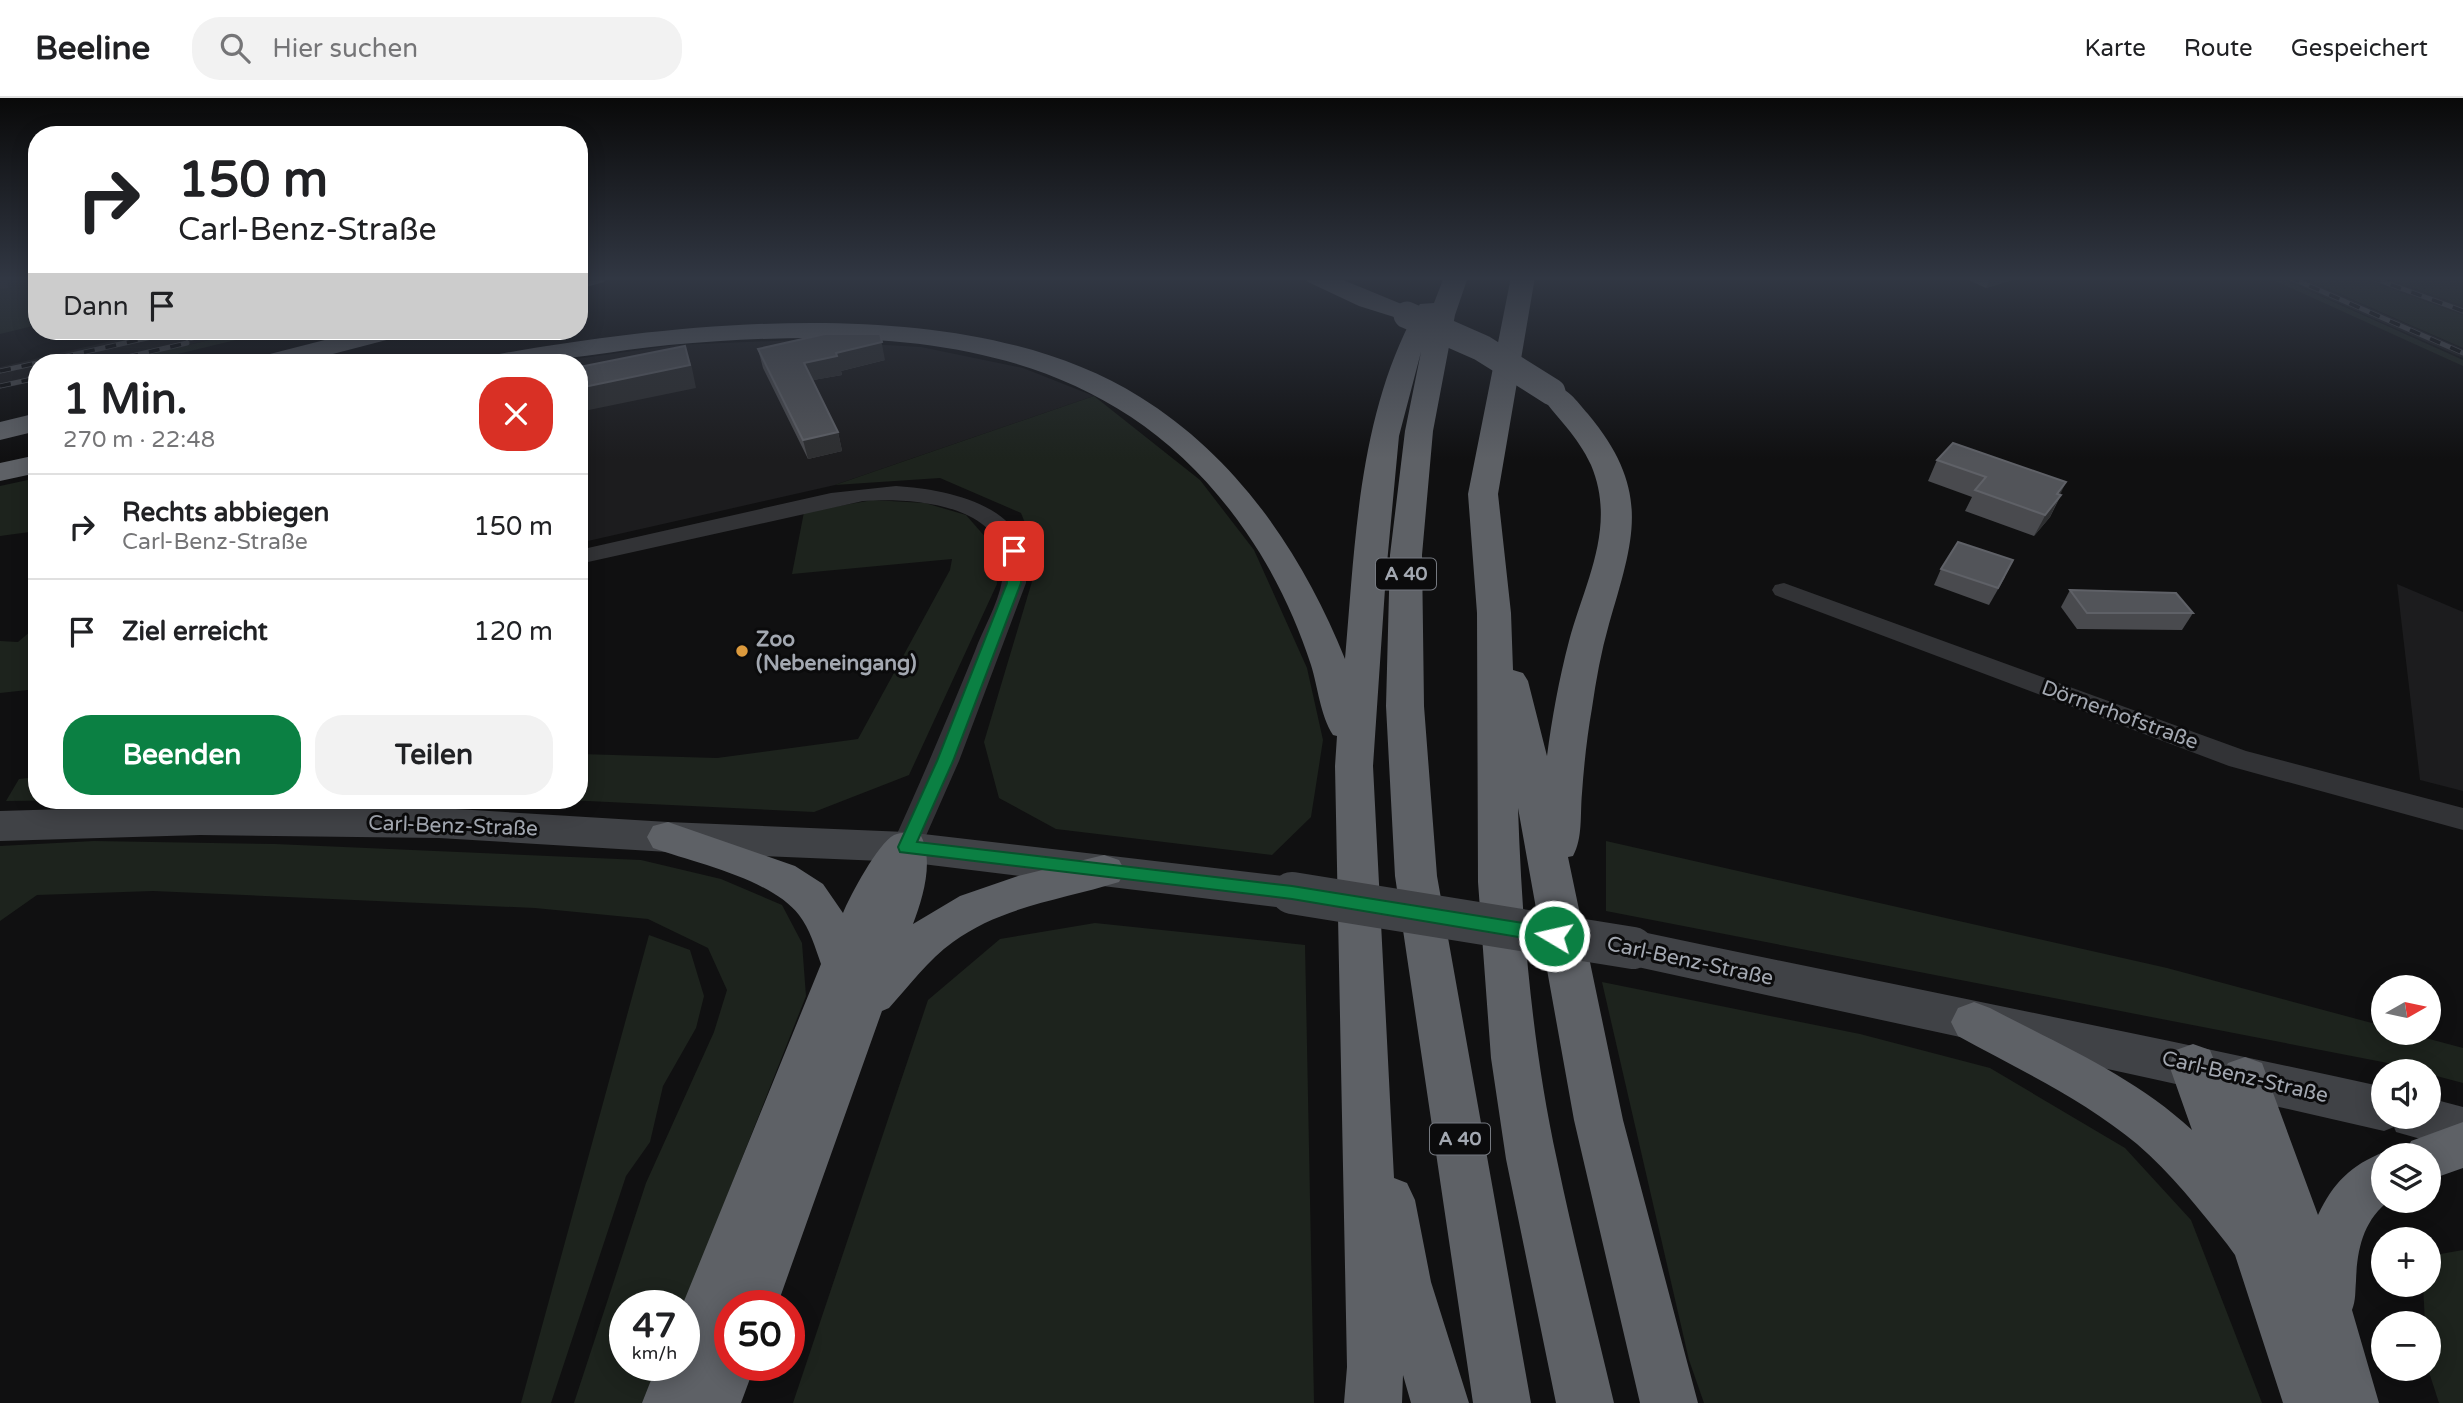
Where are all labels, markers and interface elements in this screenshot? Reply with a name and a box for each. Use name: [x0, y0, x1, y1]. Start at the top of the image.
search box: [192, 17, 682, 80]
text: Beeline: [35, 29, 150, 68]
icon: search: [216, 29, 254, 67]
text: Hier suchen: [272, 33, 418, 64]
text: Karte: [2084, 34, 2146, 63]
text: Route: [2184, 34, 2253, 63]
text: Gespeichert: [2291, 34, 2428, 63]
text: 150 m: [178, 151, 328, 210]
icon: right: [63, 154, 154, 245]
text: Carl-Benz-Straße: [178, 211, 437, 249]
icon: arrive: [143, 287, 181, 325]
text: Dann: [63, 291, 129, 322]
text: 1 Min.: [63, 374, 187, 425]
button: close: [479, 377, 553, 451]
text: 270 m · 22:48: [63, 426, 215, 454]
text: Rechts abbiegen: [122, 497, 329, 528]
icon: right: [63, 508, 101, 546]
text: 150 m: [473, 511, 553, 542]
pin: [984, 521, 1044, 581]
text: Carl-Benz-Straße: [122, 528, 308, 556]
icon: arrive: [995, 532, 1033, 570]
road number: A 40: [1376, 559, 1436, 589]
icon: arrive: [63, 613, 101, 651]
text: Ziel erreicht: [122, 616, 268, 647]
text: 120 m: [473, 616, 553, 647]
place label: Zoo (Nebeneingang): [756, 627, 916, 676]
marker: Zoo (Nebeneingang): [734, 643, 750, 659]
street label: Dörnerhofstraße: [2038, 675, 2202, 755]
button: Beenden: [63, 715, 301, 795]
button: Teilen: [315, 715, 553, 795]
street label: Carl-Benz-Straße: [368, 811, 538, 841]
position arrow: [1517, 899, 1591, 973]
street label: Carl-Benz-Straße: [1604, 931, 1776, 991]
north arrow: [2371, 975, 2441, 1045]
map controls: [2371, 975, 2441, 1381]
street label: Carl-Benz-Straße: [2159, 1046, 2331, 1108]
button: sound: [2371, 1059, 2441, 1129]
road number: A 40: [1430, 1124, 1490, 1154]
button: layers: [2371, 1143, 2441, 1213]
button: +: [2371, 1227, 2441, 1297]
speed limit sign: 50: [714, 1290, 805, 1381]
text: 47: [633, 1305, 676, 1347]
button: −: [2371, 1311, 2441, 1381]
text: km/h: [632, 1342, 677, 1364]

